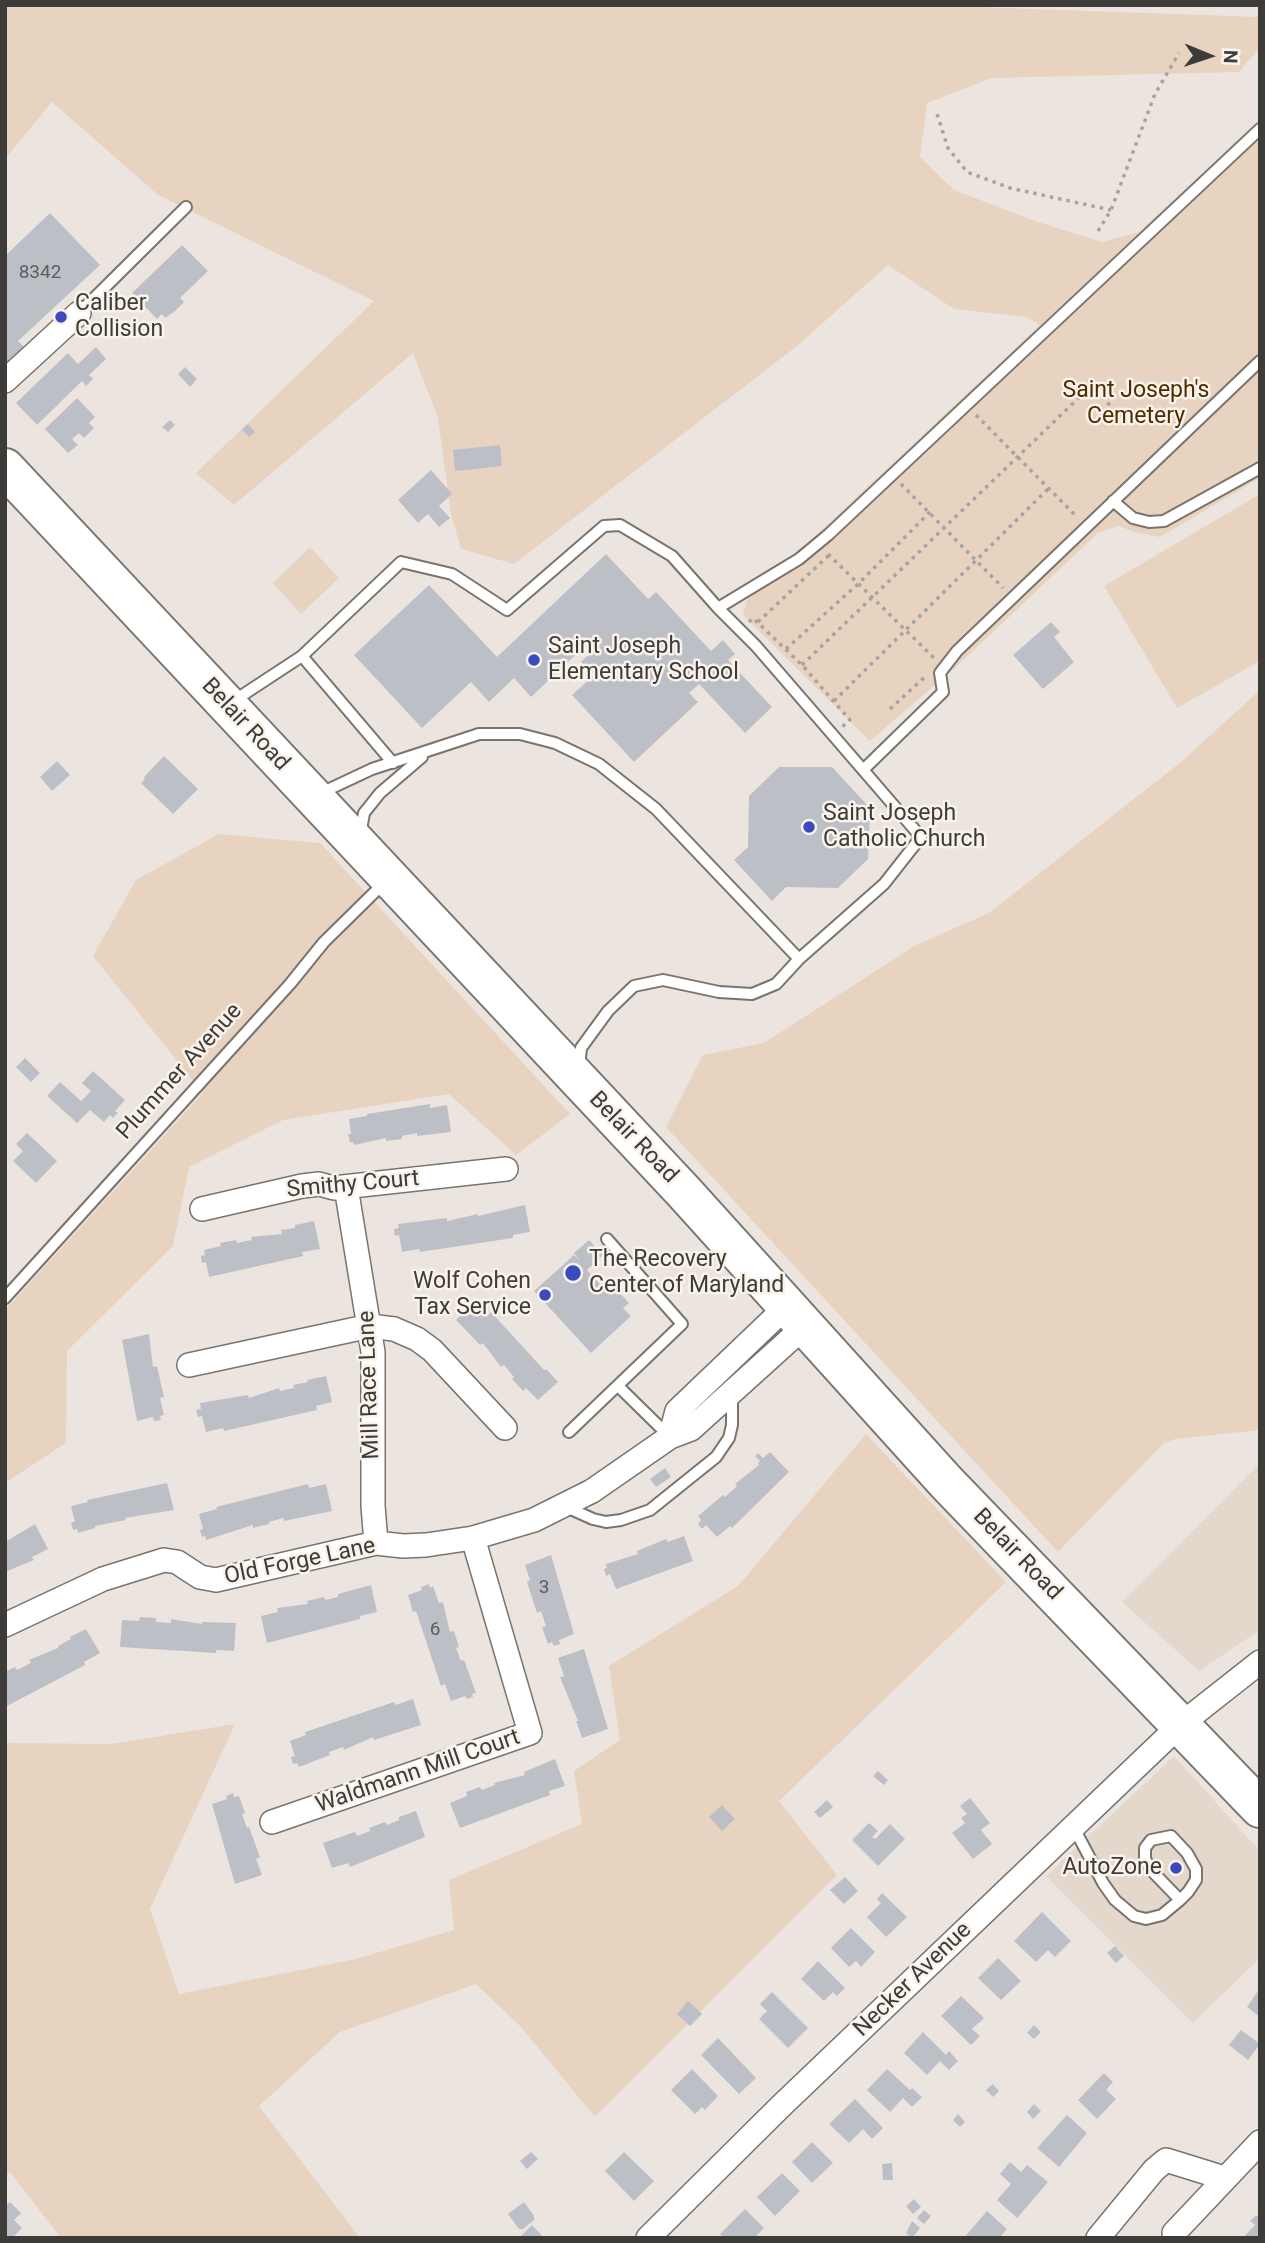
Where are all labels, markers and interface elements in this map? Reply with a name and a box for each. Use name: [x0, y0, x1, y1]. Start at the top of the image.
north arrow: [1174, 21, 1244, 91]
text: N: [1219, 50, 1242, 64]
house number: 8342: [19, 262, 61, 284]
place label: Caliber Collision: [75, 290, 163, 344]
marker: Caliber Collision: [53, 309, 69, 325]
park label: Saint Joseph's Cemetery: [1063, 377, 1209, 431]
place label: Saint Joseph Elementary School: [548, 633, 739, 687]
marker: Saint Joseph Elementary School: [526, 652, 542, 668]
street label: Belair Road: [195, 673, 295, 777]
place label: Saint Joseph Catholic Church: [823, 800, 985, 854]
marker: Saint Joseph Catholic Church: [801, 819, 817, 835]
street label: Plummer Avenue: [112, 998, 248, 1146]
street label: Belair Road: [583, 1087, 683, 1189]
street label: Smithy Court: [286, 1165, 420, 1205]
place label: The Recovery Center of Maryland: [589, 1246, 784, 1300]
marker: The Recovery Center of Maryland: [563, 1263, 583, 1283]
place label: Wolf Cohen Tax Service: [413, 1268, 531, 1322]
marker: Wolf Cohen Tax Service: [537, 1287, 553, 1303]
street label: Mill Race Lane: [354, 1310, 386, 1460]
street label: Belair Road: [967, 1504, 1067, 1606]
street label: Old Forge Lane: [222, 1533, 378, 1591]
house number: 3: [539, 1577, 549, 1599]
house number: 6: [430, 1619, 440, 1641]
street label: Waldmann Mill Court: [312, 1724, 524, 1820]
place label: AutoZone: [1062, 1854, 1162, 1882]
marker: AutoZone: [1168, 1860, 1184, 1876]
street label: Necker Avenue: [848, 1917, 978, 2043]

